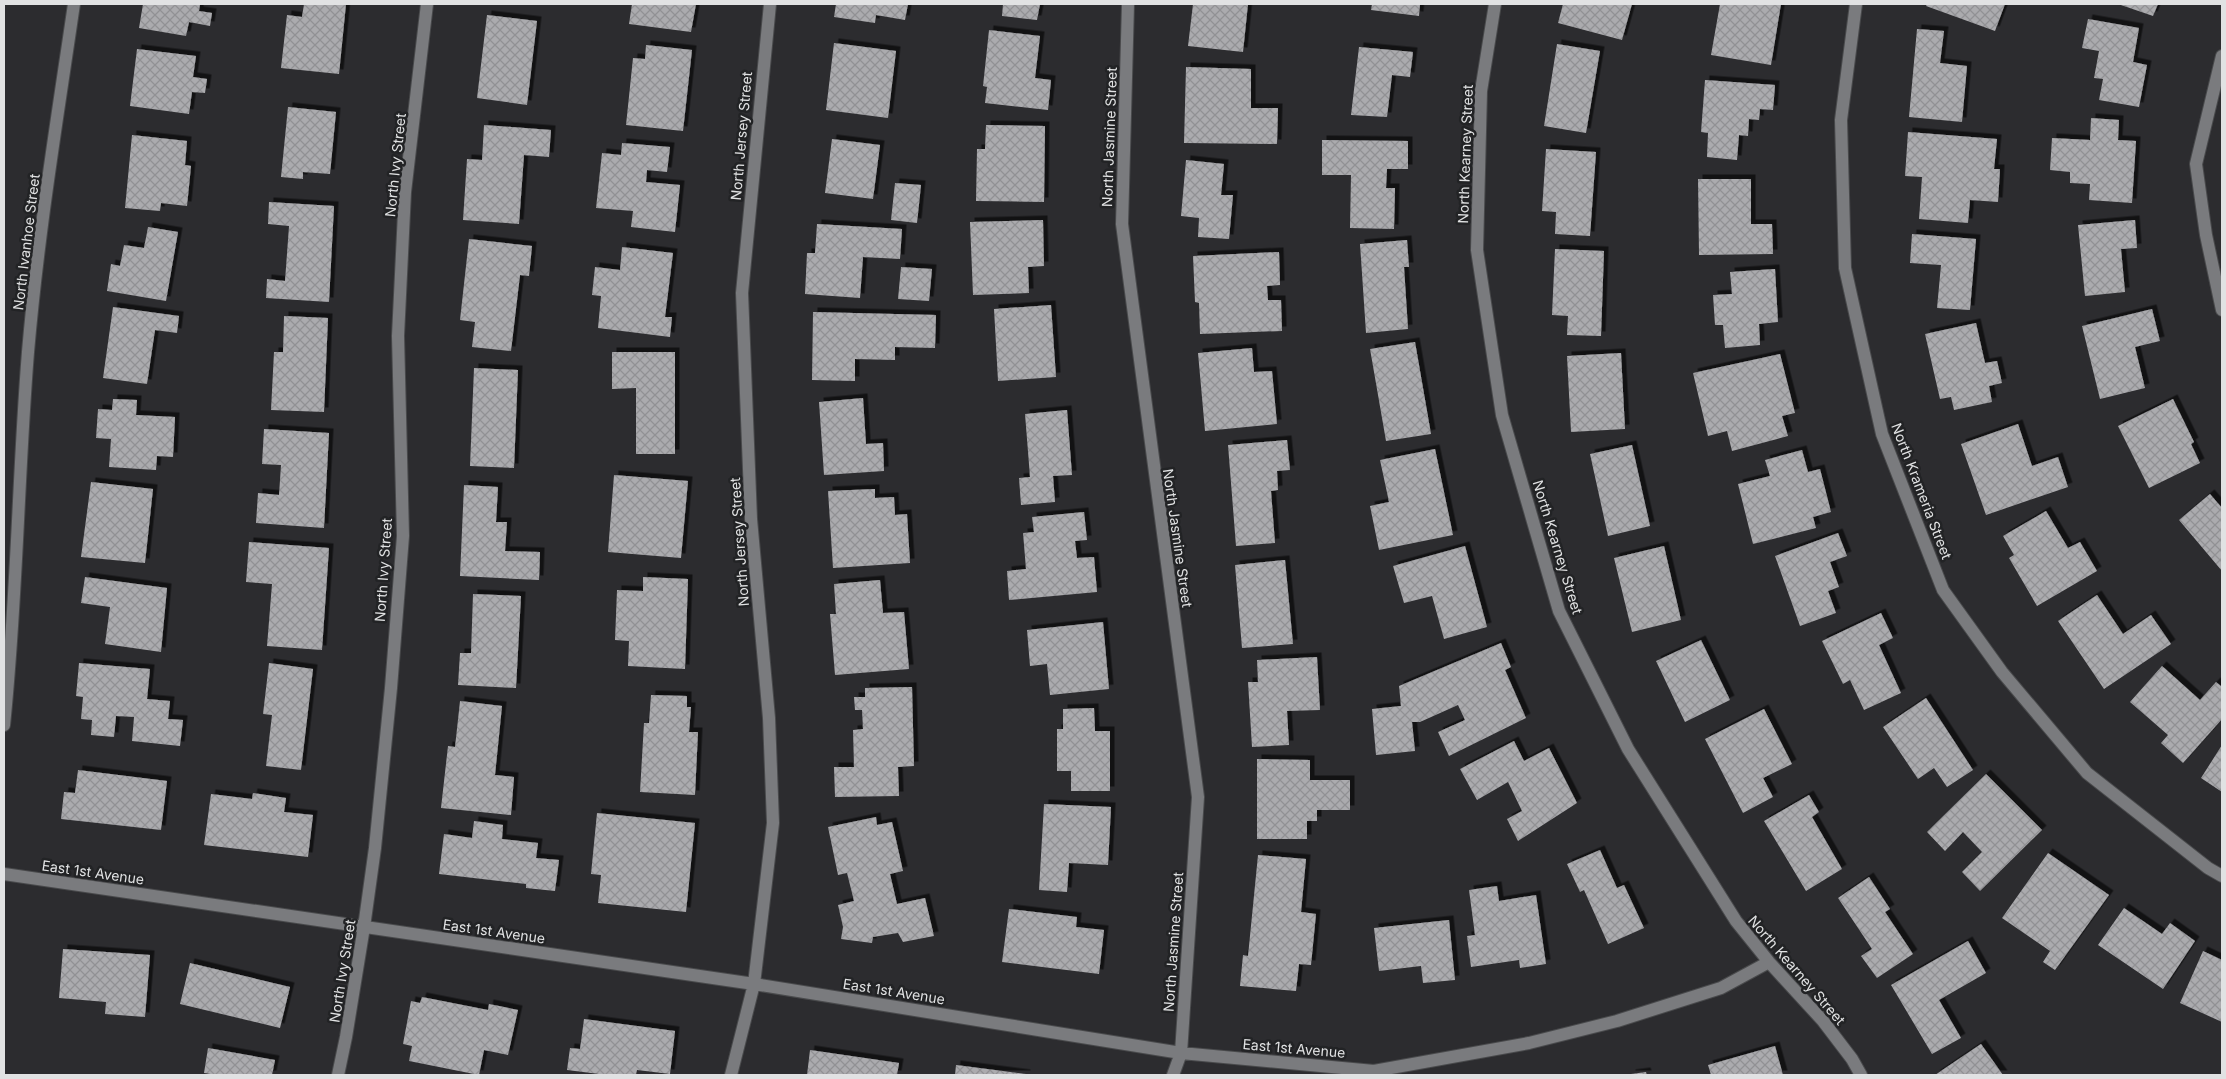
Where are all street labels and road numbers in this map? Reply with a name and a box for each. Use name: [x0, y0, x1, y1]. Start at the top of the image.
street label: North Jasmine Street: [1098, 66, 1120, 207]
street label: North Jersey Street: [727, 70, 755, 201]
street label: North Kearney Street: [1454, 84, 1476, 224]
street label: North Ivy Street: [381, 112, 409, 218]
street label: North Ivanhoe Street: [9, 172, 43, 311]
street label: North Krameria Street: [1888, 421, 1956, 562]
street label: North Jasmine Street: [1160, 467, 1196, 609]
street label: North Jersey Street: [726, 477, 752, 607]
street label: North Kearney Street: [1530, 478, 1587, 616]
street label: North Ivy Street: [371, 517, 395, 623]
street label: East 1st Avenue: [41, 856, 145, 888]
street label: North Jasmine Street: [1160, 871, 1186, 1012]
street label: North Kearney Street: [1745, 912, 1849, 1028]
street label: East 1st Avenue: [442, 915, 546, 947]
street label: North Ivy Street: [325, 918, 359, 1024]
street label: East 1st Avenue: [842, 975, 946, 1007]
street label: East 1st Avenue: [1242, 1035, 1346, 1061]

